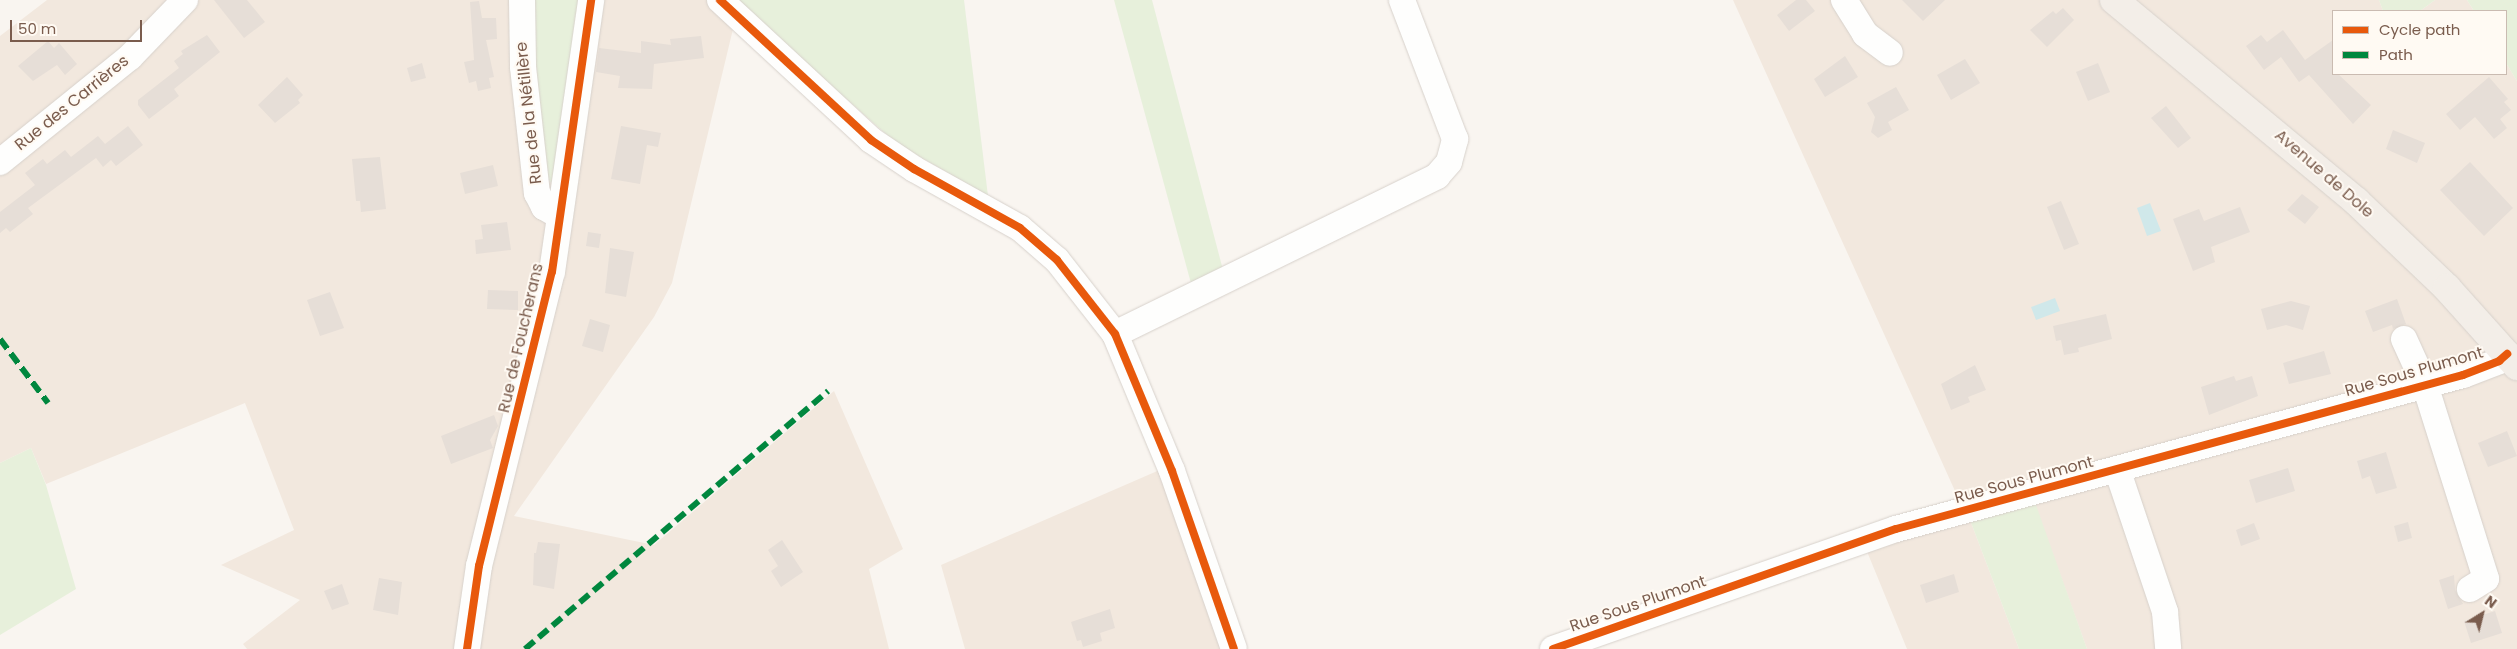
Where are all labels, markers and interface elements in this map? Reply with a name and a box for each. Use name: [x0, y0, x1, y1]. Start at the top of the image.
scale bar: [12, 10, 145, 42]
legend: [2332, 10, 2507, 75]
text: 50 m: [18, 18, 56, 39]
text: Cycle path: [2379, 19, 2460, 40]
street label: Rue de la Nétillère: [512, 41, 546, 185]
text: Path: [2379, 44, 2413, 65]
street label: Rue des Carrières: [11, 51, 133, 155]
street label: Avenue de Dole: [2271, 126, 2377, 222]
street label: Rue de Foucherans: [494, 261, 548, 415]
street label: Rue Sous Plumont: [2343, 343, 2485, 401]
street label: Rue Sous Plumont: [1953, 452, 2095, 508]
street label: Rue Sous Plumont: [1567, 572, 1709, 636]
north arrow: [2457, 589, 2507, 639]
text: N: [2481, 591, 2501, 613]

